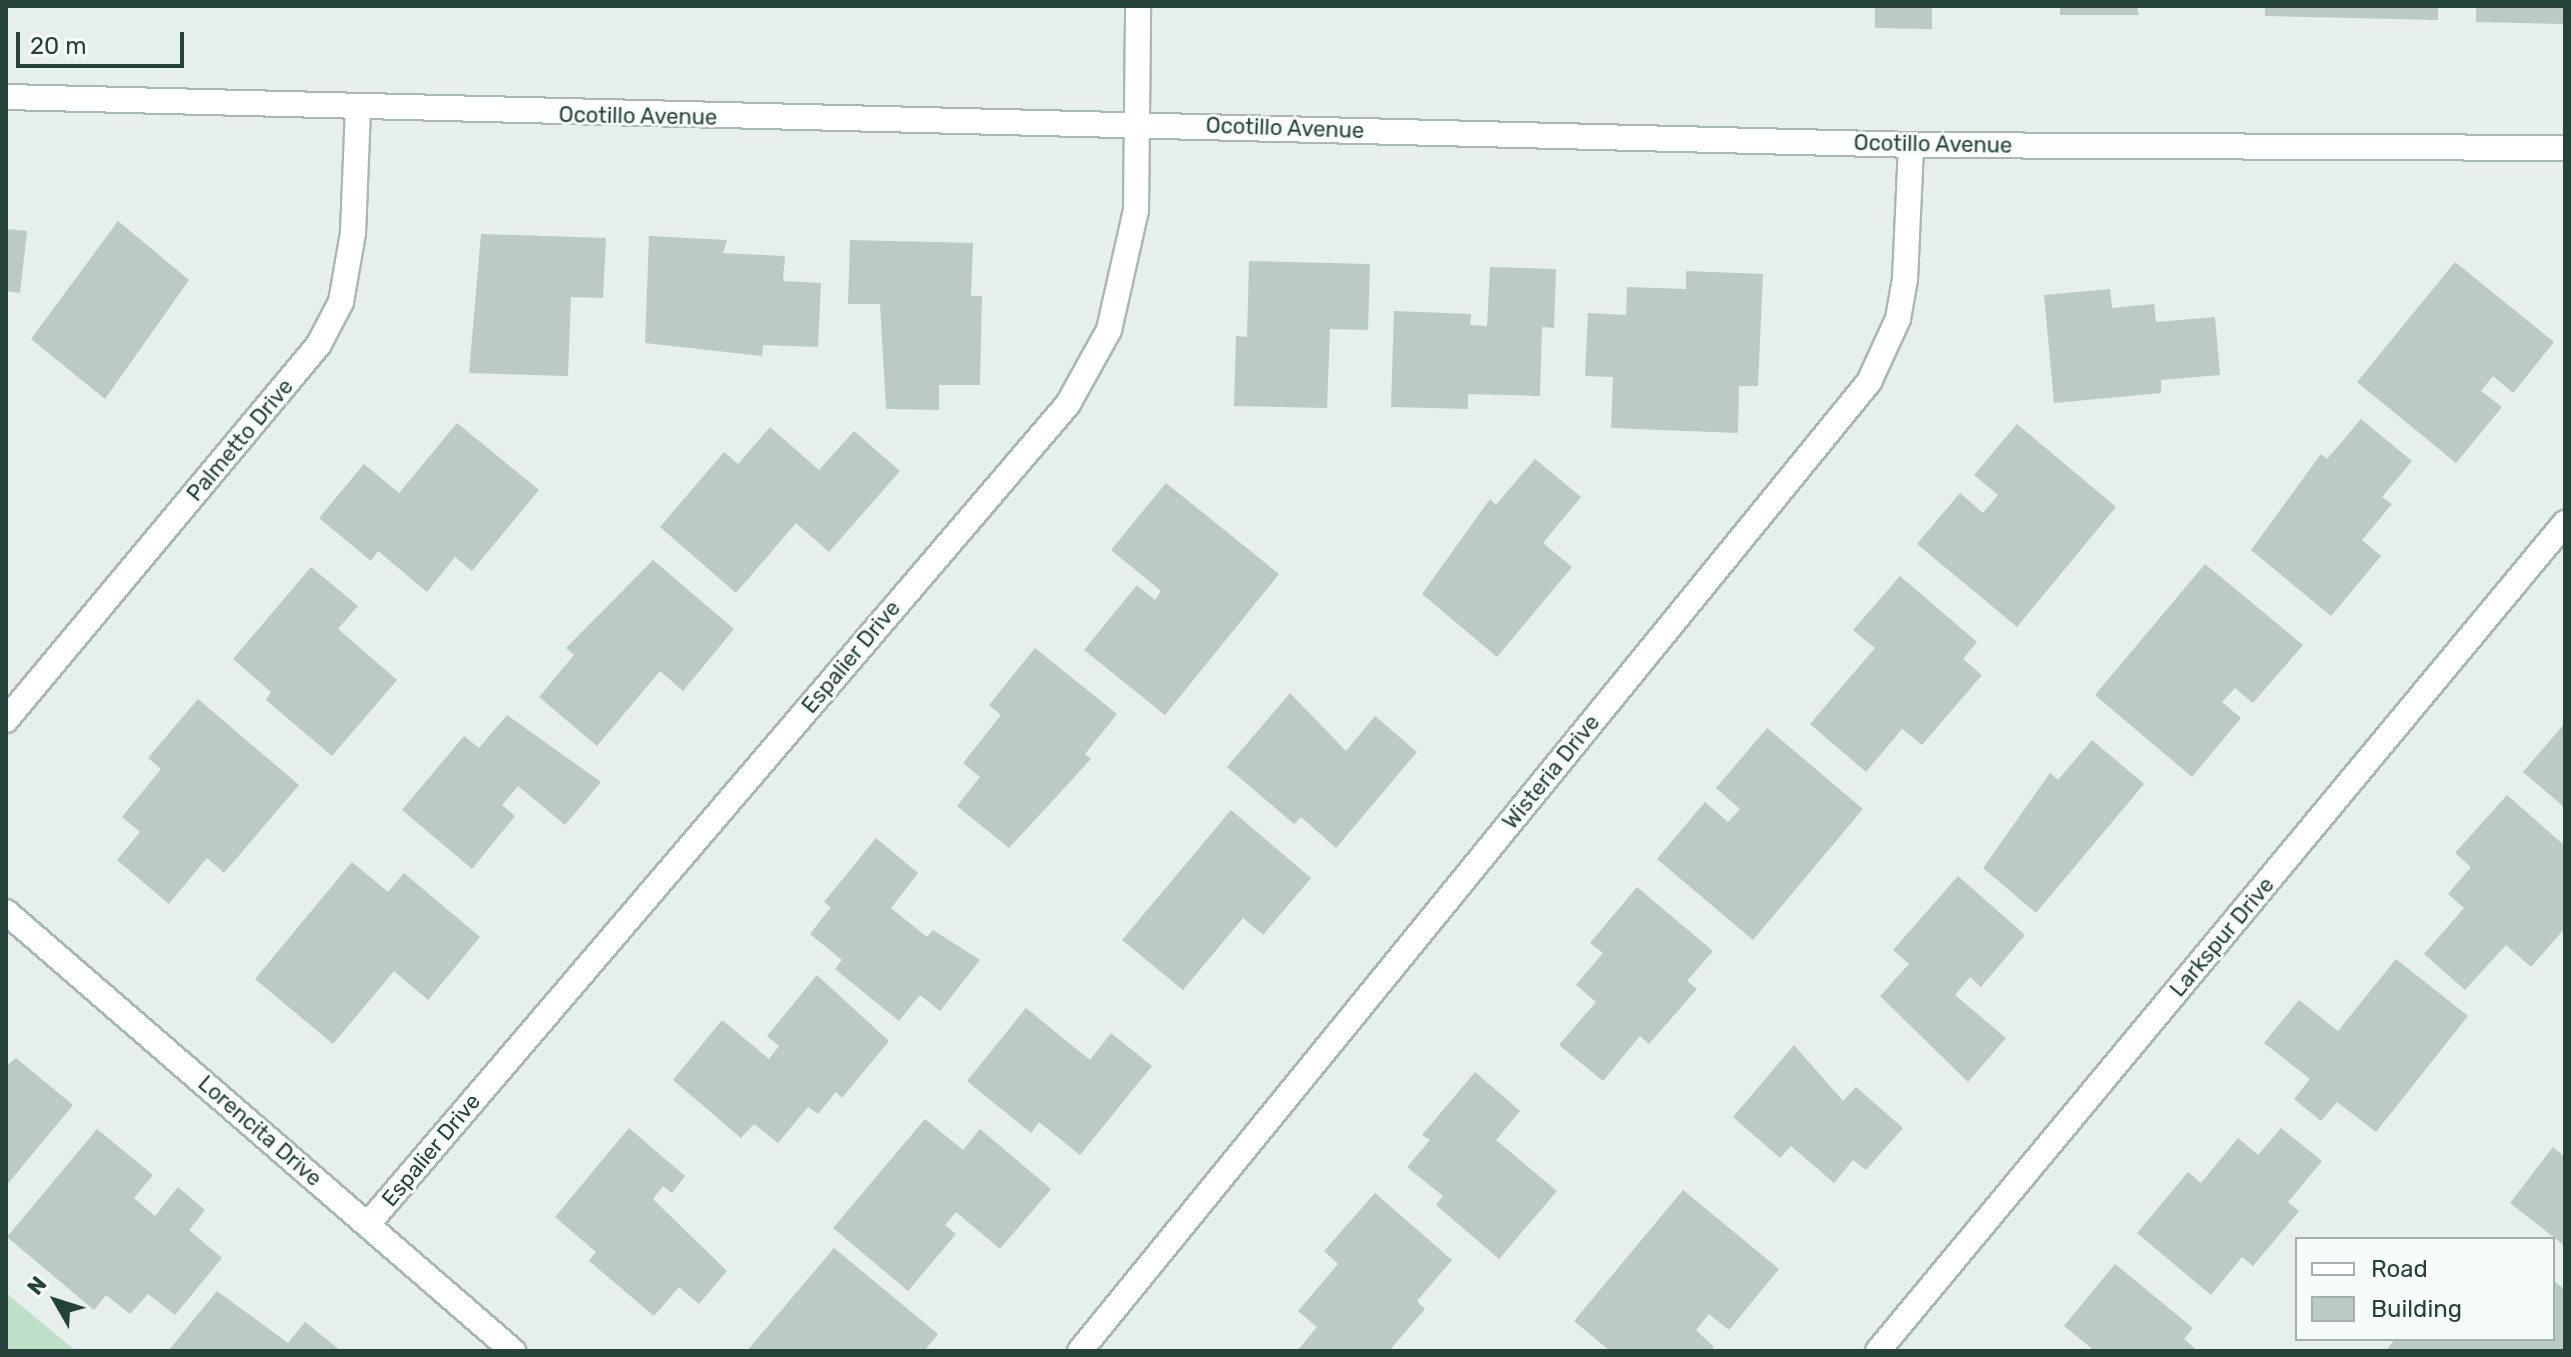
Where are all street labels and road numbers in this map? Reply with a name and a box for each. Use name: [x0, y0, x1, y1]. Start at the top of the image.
street label: Ocotillo Avenue: [558, 101, 718, 131]
street label: Ocotillo Avenue: [1205, 112, 1365, 144]
street label: Ocotillo Avenue: [1853, 129, 2013, 159]
street label: Palmetto Drive: [181, 374, 299, 506]
street label: Espalier Drive: [796, 595, 906, 719]
street label: Wisteria Drive: [1497, 710, 1605, 834]
street label: Larkspur Drive: [2164, 872, 2280, 1002]
street label: Lorencita Drive: [193, 1070, 327, 1192]
street label: Espalier Drive: [376, 1088, 486, 1212]

